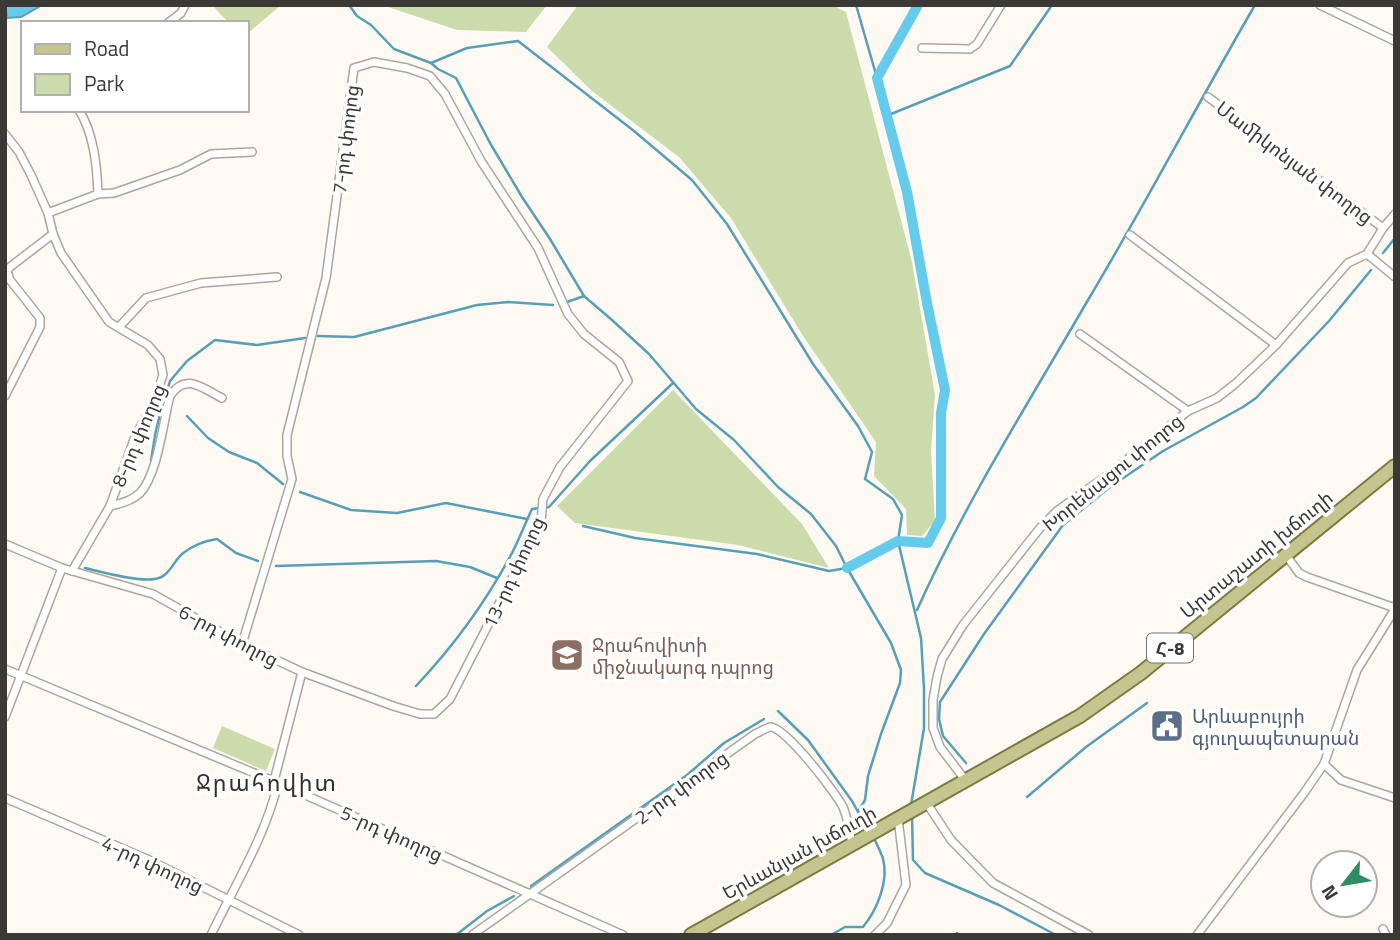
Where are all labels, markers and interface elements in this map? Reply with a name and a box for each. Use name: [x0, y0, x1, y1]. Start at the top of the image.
legend: [21, 21, 248, 112]
text: Road: [84, 32, 129, 64]
text: Park: [84, 67, 124, 99]
street label: 7-րդ փողոց: [324, 83, 366, 195]
street label: Մամիկոնյան փողոց: [1210, 93, 1380, 231]
street label: 8-րդ փողոց: [103, 379, 173, 491]
street label: Խորենացու փողոց: [1035, 406, 1189, 538]
street label: Արտաշատի խճուղի: [1173, 483, 1339, 625]
street label: 13-րդ փողոց: [475, 512, 551, 632]
street label: 6-րդ փողոց: [174, 597, 284, 673]
place label: Ջրահովիտի միջնակարգ դպրոց: [592, 630, 774, 681]
road number: Հ-8: [1147, 634, 1193, 662]
school or university icon: Ջրահովիտի միջնակարգ դպրոց: [548, 636, 586, 674]
place label: Արևաբույրի գյուղապետարան: [1192, 701, 1359, 752]
public building icon: Արևաբույրի գյուղապետարան: [1148, 707, 1186, 745]
street label: 2-րդ փողոց: [628, 743, 734, 831]
district label: Ջրահովիտ: [196, 765, 338, 800]
street label: 5-րդ փողոց: [336, 798, 448, 868]
street label: Երևանյան խճուղի: [717, 798, 881, 906]
street label: 4-րդ փողոց: [97, 828, 209, 900]
north arrow: [1309, 849, 1379, 919]
text: N: [1313, 880, 1345, 906]

